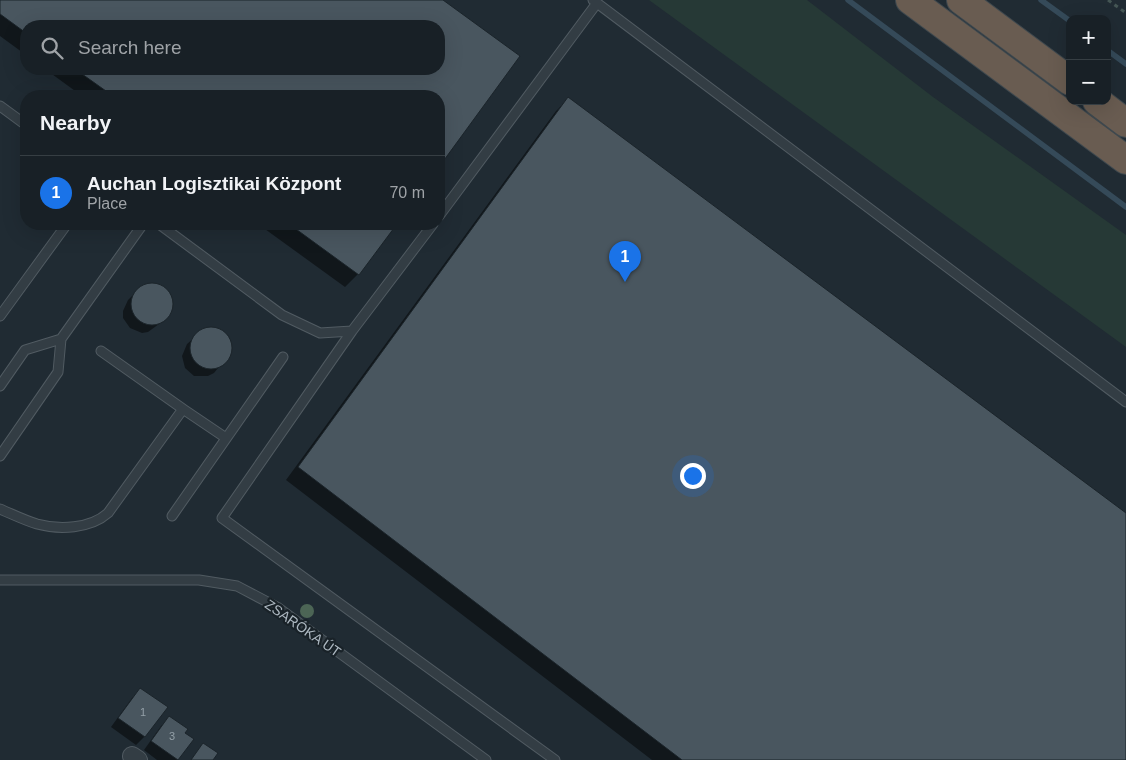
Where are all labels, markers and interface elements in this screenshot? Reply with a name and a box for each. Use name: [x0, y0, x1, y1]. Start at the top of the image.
map controls: [1066, 15, 1111, 105]
button: +: [1066, 15, 1111, 60]
search box: [20, 20, 445, 75]
icon: search: [38, 34, 66, 62]
text: Search here: [78, 37, 182, 58]
button: −: [1066, 60, 1111, 105]
text: Nearby: [40, 111, 111, 134]
text: Auchan Logisztikai Központ: [87, 173, 341, 194]
text: 1: [52, 184, 60, 201]
text: 70 m: [389, 184, 425, 201]
text: Place: [87, 195, 127, 212]
pin: 1: [609, 241, 641, 282]
your location: [680, 463, 706, 489]
street label: ZSARÓKA ÚT: [262, 596, 344, 660]
house number: 1: [140, 706, 146, 718]
house number: 3: [169, 730, 175, 742]

